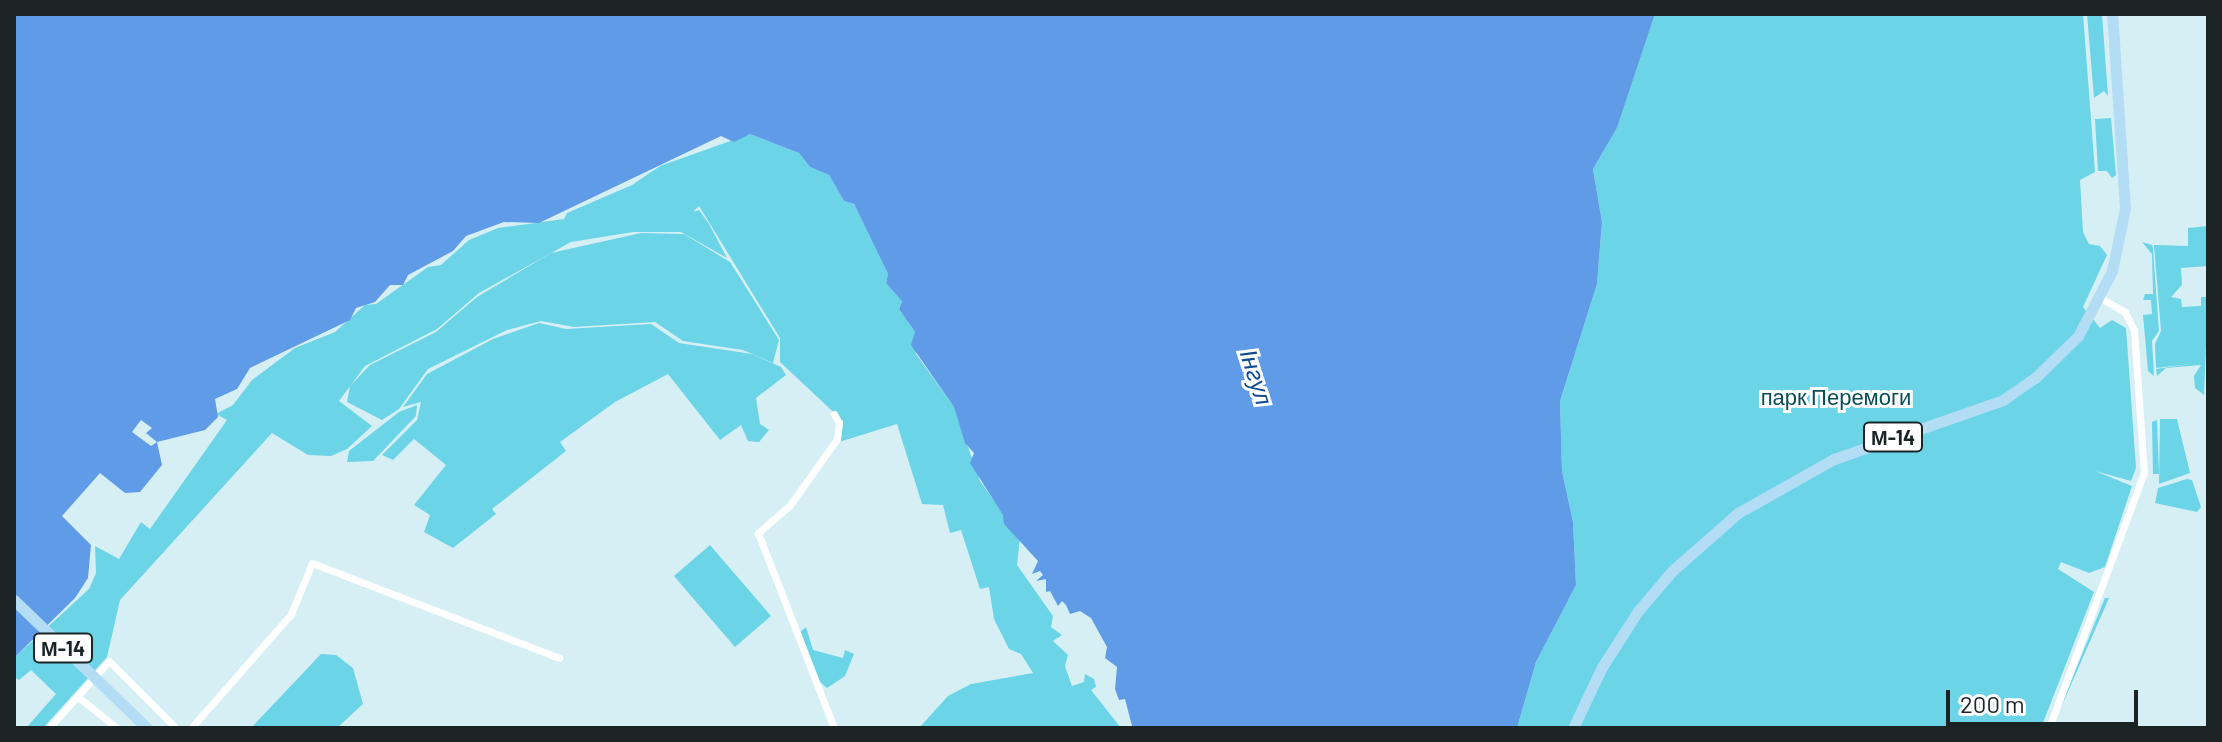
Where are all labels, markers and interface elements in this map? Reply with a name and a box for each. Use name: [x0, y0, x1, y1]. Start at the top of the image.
water label: Інгул: [1235, 345, 1279, 409]
park label: парк Перемоги: [1761, 384, 1911, 410]
road number: М-14: [1861, 421, 1925, 453]
road number: М-14: [31, 632, 95, 664]
scale bar: [1950, 674, 2142, 724]
text: 200 m: [1960, 689, 2025, 718]

